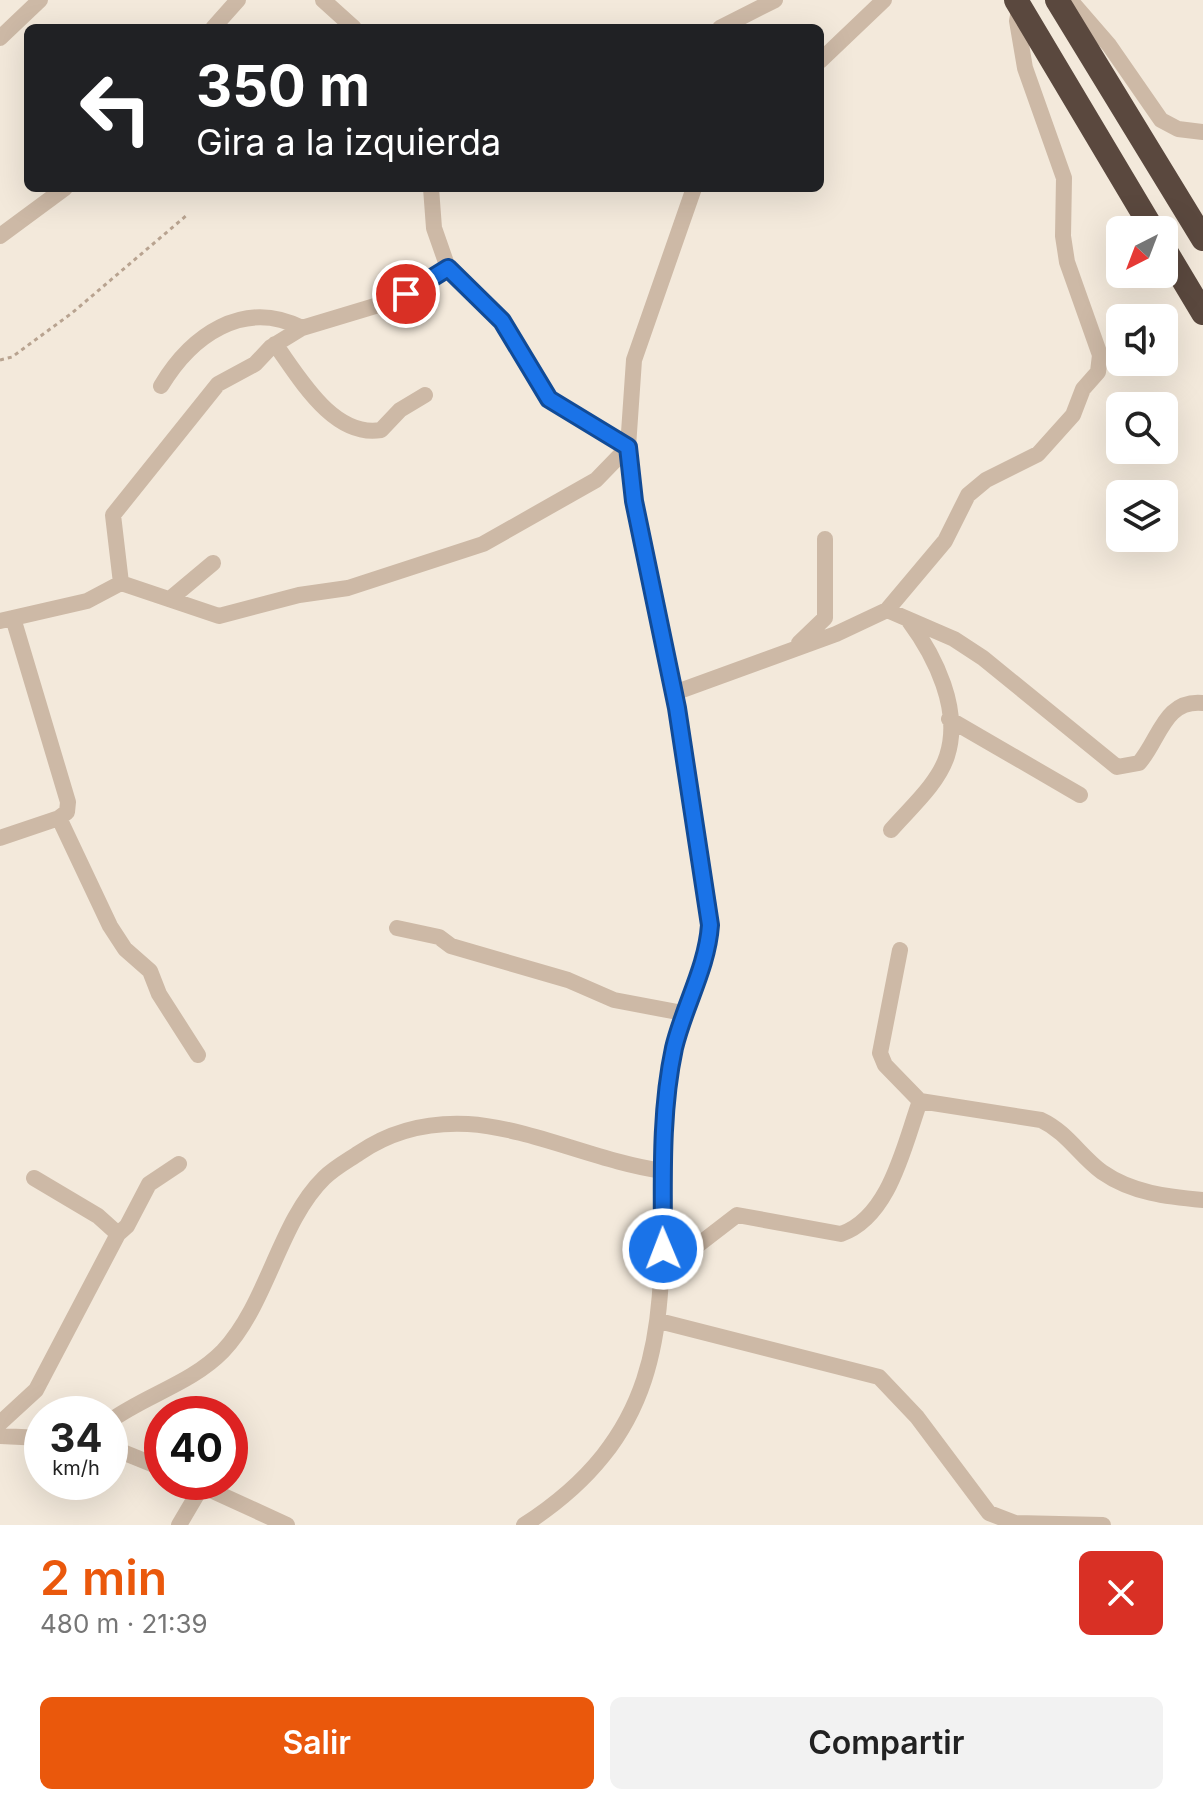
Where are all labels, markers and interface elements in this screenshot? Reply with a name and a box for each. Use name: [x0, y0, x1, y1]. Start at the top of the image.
text: 350 m: [196, 52, 370, 120]
icon: left: [64, 56, 168, 160]
text: Gira a la izquierda: [196, 120, 501, 164]
north arrow: [1106, 216, 1178, 288]
map controls: [1106, 216, 1178, 552]
pin: [372, 260, 440, 328]
icon: arrive: [384, 272, 428, 316]
button: sound: [1106, 304, 1178, 376]
button: search: [1106, 392, 1178, 464]
button: layers: [1106, 480, 1178, 552]
position arrow: [621, 1207, 705, 1291]
speed limit sign: 40: [144, 1396, 248, 1500]
text: 34: [50, 1413, 102, 1462]
text: km/h: [52, 1456, 100, 1480]
text: 2 min: [40, 1548, 167, 1607]
button: close: [1079, 1551, 1163, 1635]
text: 480 m · 21:39: [40, 1608, 208, 1639]
button: Salir: [40, 1697, 594, 1789]
button: Compartir: [610, 1697, 1163, 1789]

